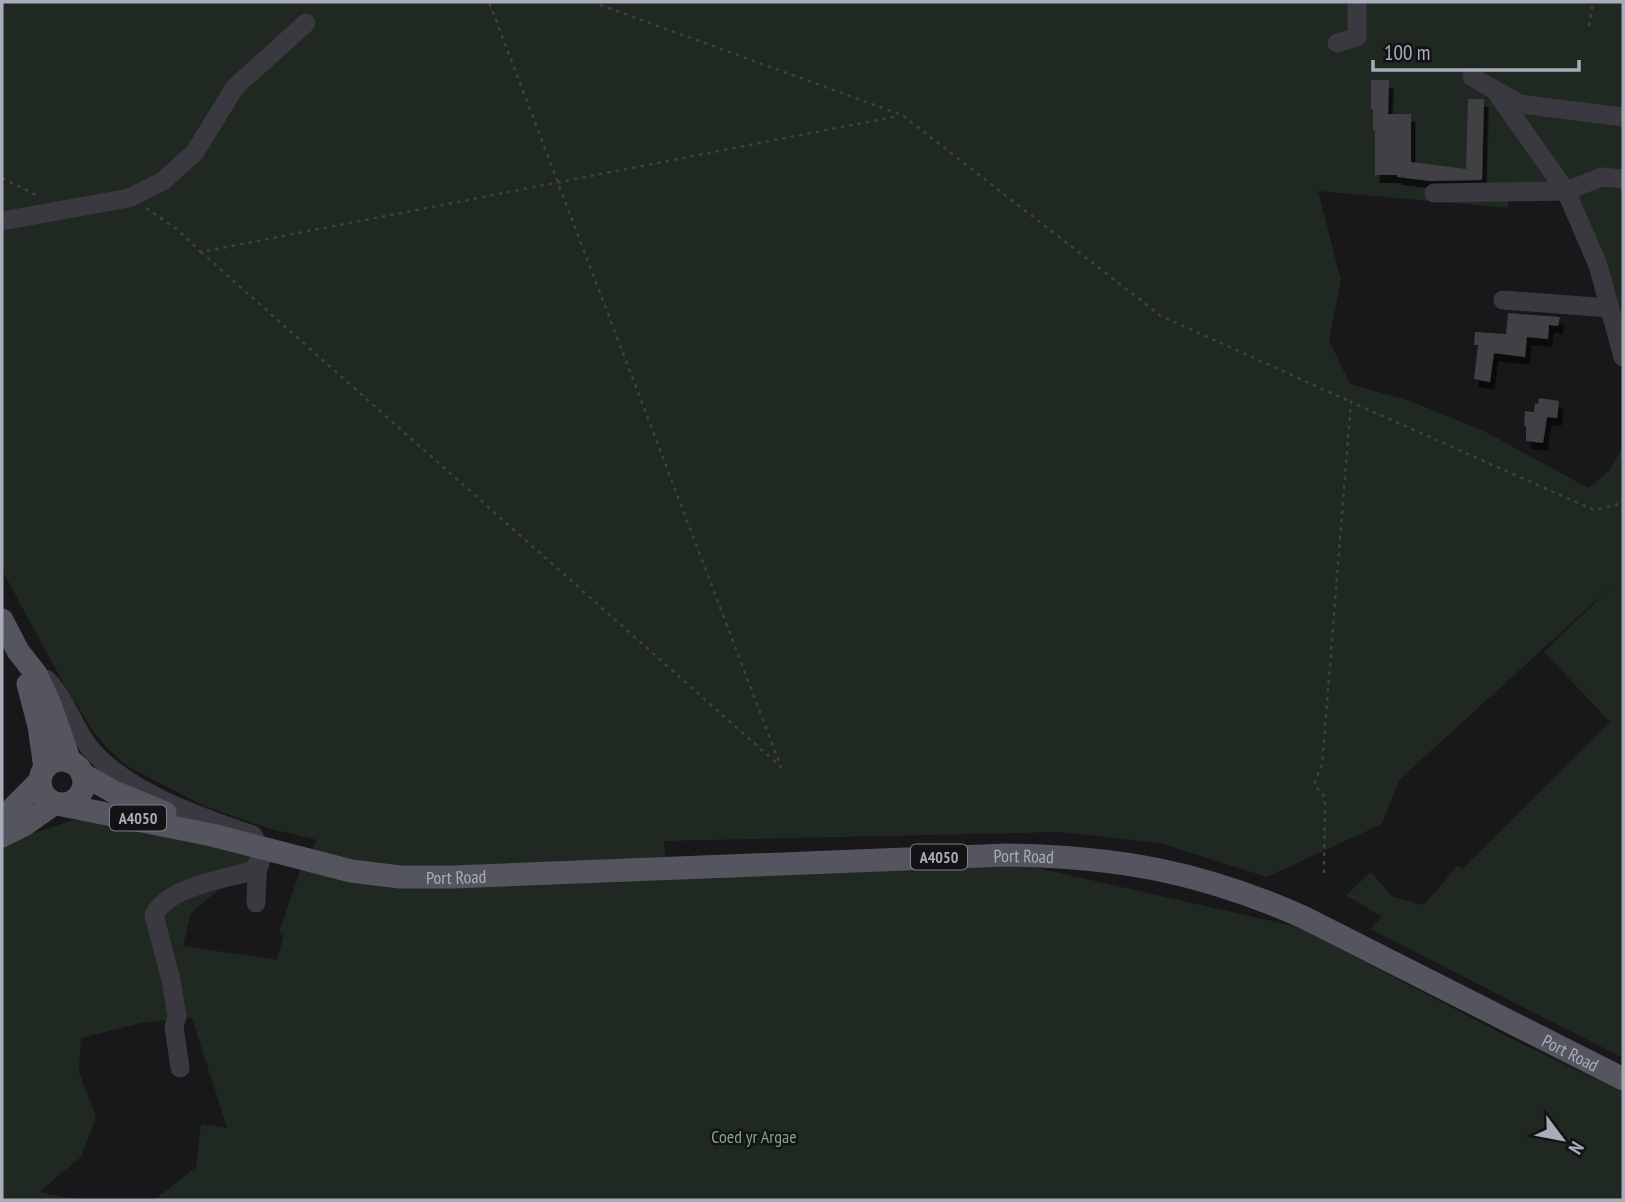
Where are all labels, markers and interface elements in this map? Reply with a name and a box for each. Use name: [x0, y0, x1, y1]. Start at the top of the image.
scale bar: [1373, 28, 1580, 72]
text: 100 m: [1384, 39, 1430, 66]
road number: A4050: [110, 806, 166, 831]
street label: Port Road: [993, 843, 1054, 868]
road number: A4050: [911, 844, 967, 870]
street label: Port Road: [426, 864, 487, 889]
street label: Port Road: [1538, 1029, 1603, 1076]
north arrow: [1527, 1104, 1597, 1174]
park label: Coed yr Argae: [711, 1125, 797, 1148]
text: N: [1564, 1137, 1589, 1159]

